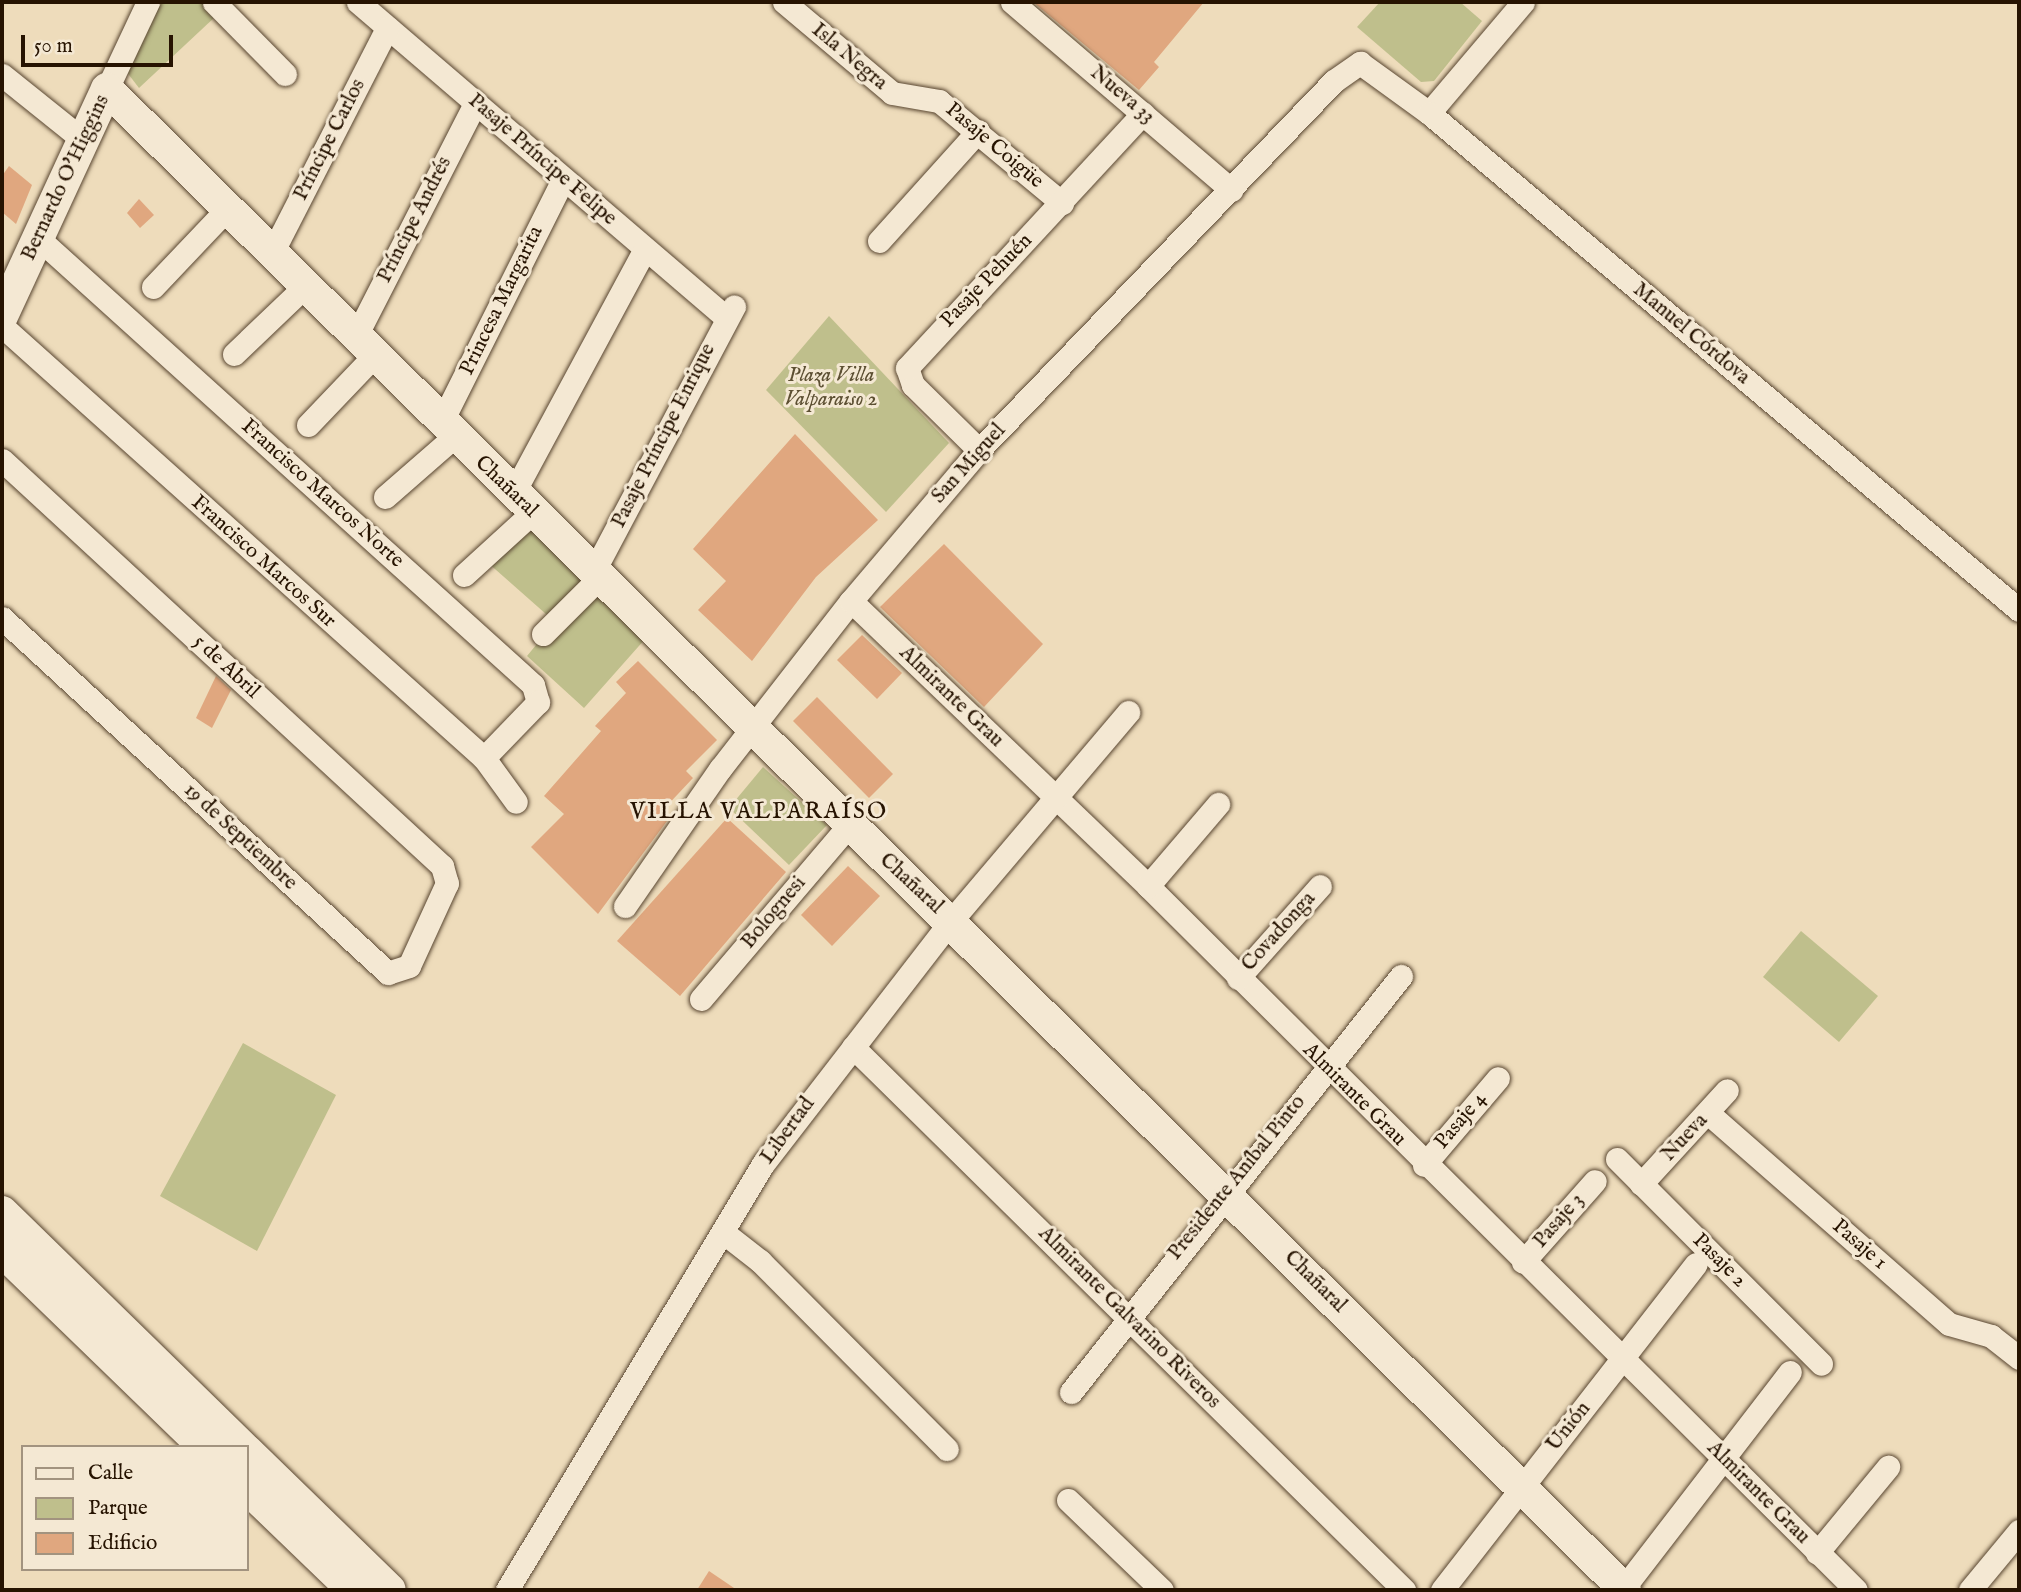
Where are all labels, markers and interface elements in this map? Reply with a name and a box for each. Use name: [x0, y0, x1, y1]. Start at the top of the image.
street label: Isla Negra: [806, 18, 892, 96]
scale bar: [24, 21, 177, 65]
text: 50 m: [34, 33, 73, 60]
street label: Nueva 33: [1085, 61, 1159, 129]
street label: Príncipe Carlos: [289, 75, 371, 205]
street label: Pasaje Príncipe Felipe: [463, 89, 621, 231]
street label: Bernardo O'Higgins: [17, 91, 115, 265]
street label: Pasaje Coigüe: [940, 98, 1048, 194]
street label: Príncipe Andrés: [372, 153, 458, 287]
street label: Princesa Margarita: [455, 222, 549, 380]
street label: Pasaje Pehuén: [936, 229, 1038, 333]
street label: Manuel Córdova: [1627, 278, 1755, 390]
street label: Pasaje Príncipe Enrique: [607, 340, 721, 532]
park label: Plaza Villa Valparaiso 2: [784, 363, 878, 413]
street label: Francisco Marcos Norte: [235, 414, 409, 574]
street label: San Miguel: [927, 419, 1011, 509]
street label: Chañaral: [469, 451, 543, 523]
street label: Francisco Marcos Sur: [185, 490, 341, 634]
street label: 5 de Abril: [187, 630, 265, 704]
street label: Almirante Grau: [894, 641, 1008, 753]
street label: 19 de Septiembre: [178, 778, 302, 896]
district label: VILLA VALPARAÍSO: [632, 798, 886, 826]
street label: Chañaral: [874, 848, 948, 920]
street label: Bolognesi: [736, 871, 812, 955]
street label: Covadonga: [1237, 887, 1321, 977]
street label: Almirante Grau: [1297, 1038, 1411, 1152]
street label: Pasaje 4: [1430, 1087, 1492, 1155]
street label: Presidente Aníbal Pinto: [1163, 1091, 1311, 1265]
street label: Libertad: [755, 1093, 821, 1169]
street label: Nueva: [1657, 1109, 1713, 1167]
street label: Pasaje 3: [1528, 1188, 1590, 1254]
street label: Pasaje 1: [1826, 1214, 1892, 1276]
street label: Almirante Galvarino Riveros: [1032, 1221, 1226, 1415]
street label: Pasaje 2: [1687, 1229, 1751, 1293]
street label: Chañaral: [1278, 1245, 1352, 1319]
street label: Unión: [1541, 1397, 1597, 1457]
street label: Almirante Grau: [1701, 1436, 1815, 1550]
legend: [21, 1445, 248, 1571]
text: Calle: [88, 1460, 133, 1487]
text: Parque: [88, 1495, 148, 1522]
text: Edificio: [88, 1530, 157, 1557]

